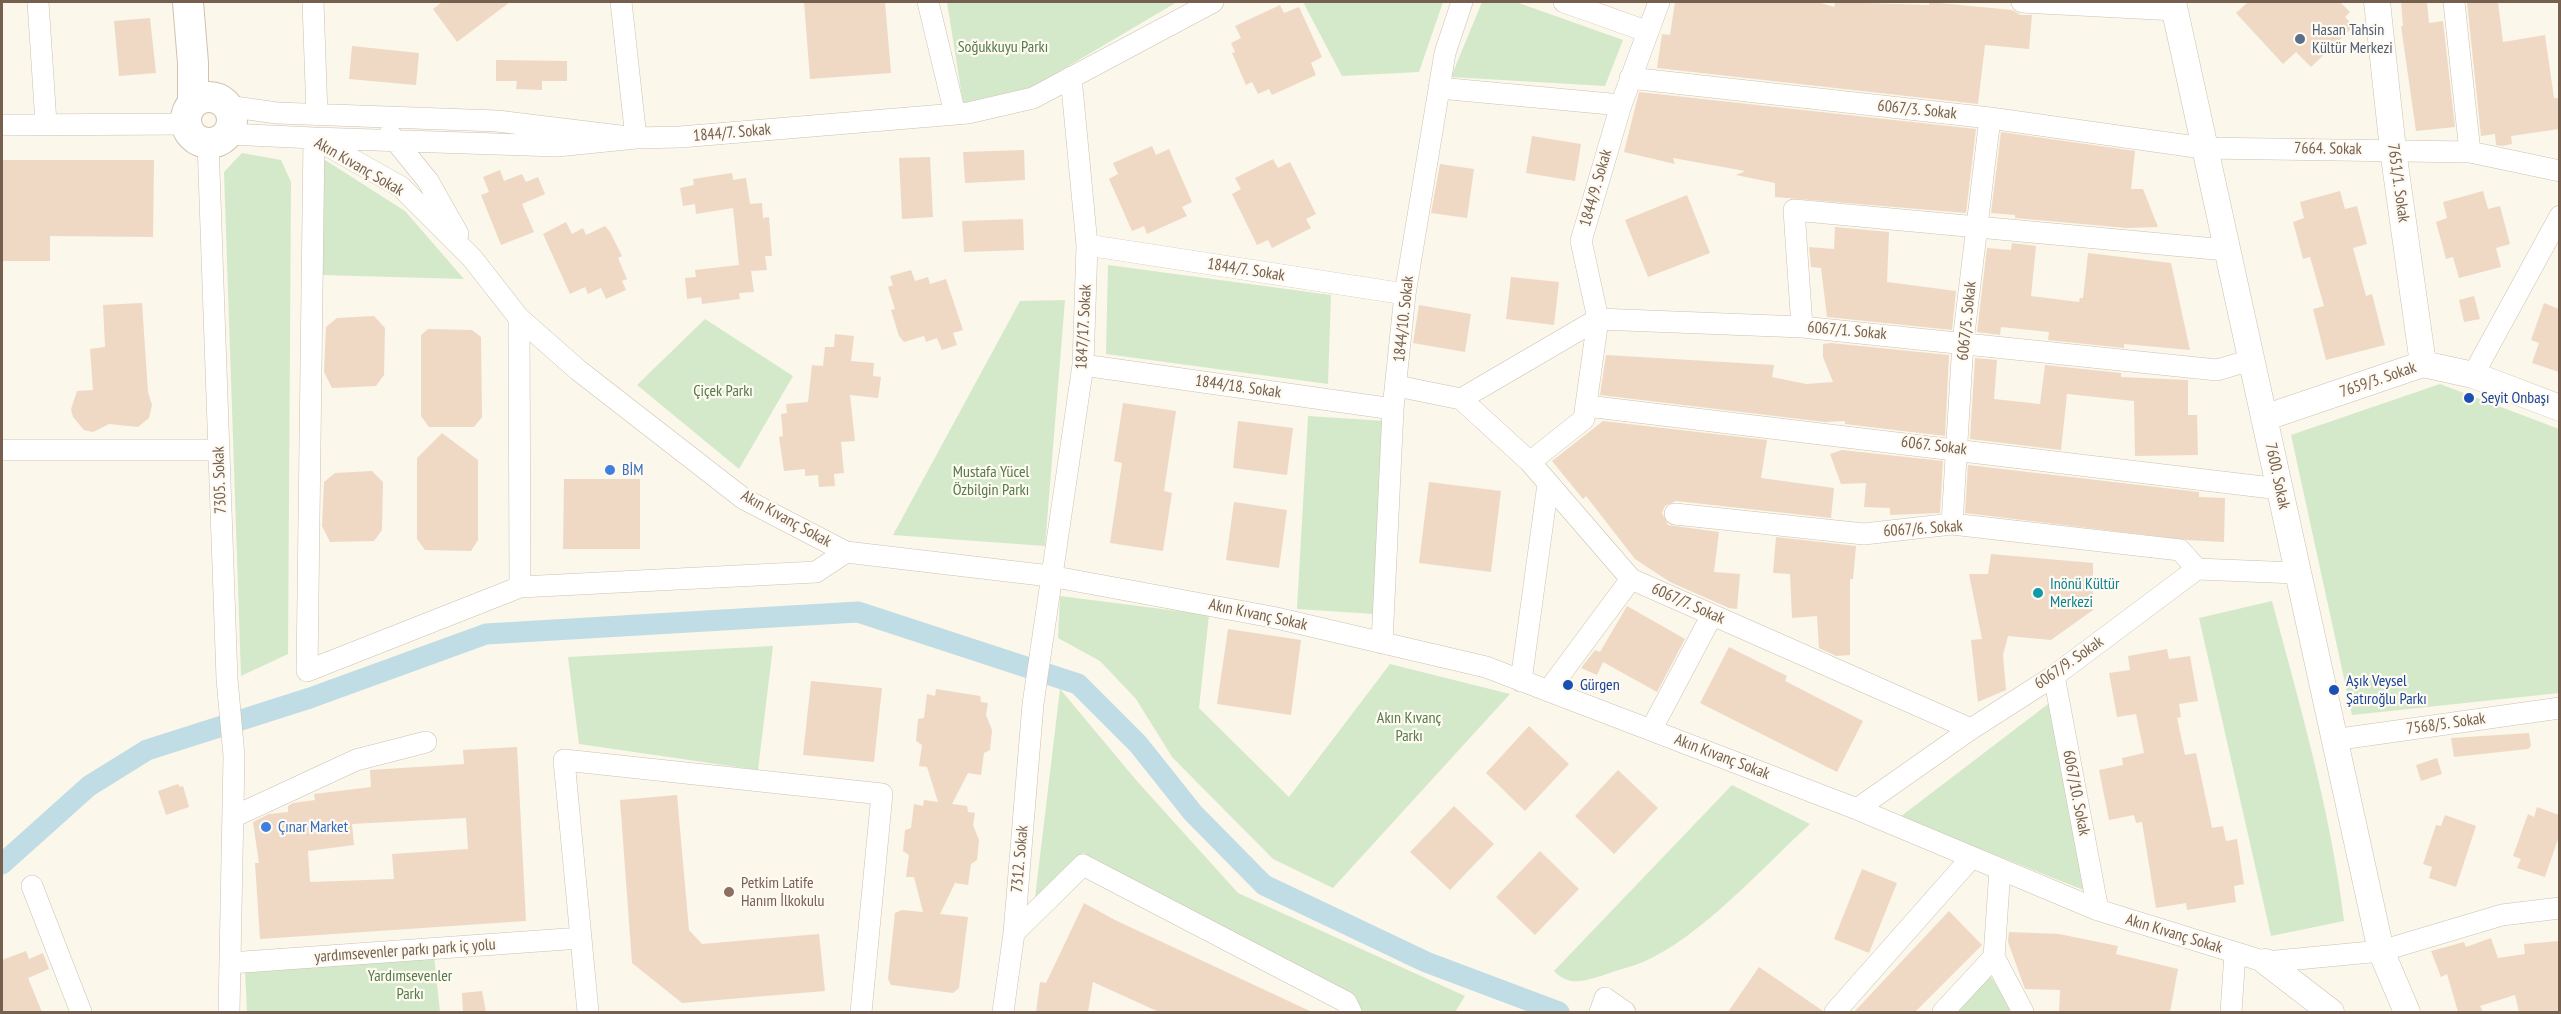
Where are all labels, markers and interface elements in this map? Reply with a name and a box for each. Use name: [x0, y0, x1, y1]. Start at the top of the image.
place label: Hasan Tahsin Kültür Merkezi: [2312, 20, 2393, 58]
marker: Hasan Tahsin Kültür Merkezi: [2293, 32, 2307, 46]
park label: Soğukkuyu Parkı: [958, 37, 1048, 57]
street label: 6067/3. Sokak: [1876, 96, 1958, 124]
street label: 1844/7. Sokak: [692, 120, 772, 146]
street label: Akın Kıvanç Sokak: [311, 134, 407, 200]
street label: 7664. Sokak: [2294, 139, 2362, 159]
street label: 7651/1. Sokak: [2383, 142, 2413, 224]
street label: 1844/9. Sokak: [1576, 147, 1616, 229]
street label: 1844/7. Sokak: [1206, 254, 1286, 286]
street label: 1844/10. Sokak: [1390, 275, 1418, 363]
street label: 6067/5. Sokak: [1953, 280, 1981, 362]
street label: 1847/17. Sokak: [1072, 284, 1096, 370]
street label: 6067/1. Sokak: [1807, 318, 1887, 344]
street label: 7659/3. Sokak: [2337, 358, 2419, 402]
street label: 1844/18. Sokak: [1194, 371, 1282, 403]
park label: Çiçek Parkı: [693, 381, 753, 401]
place label: Seyit Onbaşı: [2481, 388, 2549, 408]
marker: Seyit Onbaşı: [2462, 391, 2476, 405]
street label: 6067. Sokak: [1900, 432, 1968, 460]
street label: 7600. Sokak: [2261, 441, 2293, 511]
street label: 7305. Sokak: [209, 446, 231, 514]
place label: BİM: [622, 460, 643, 480]
park label: Mustafa Yücel Özbilgin Parkı: [953, 462, 1029, 500]
marker: BİM: [603, 463, 617, 477]
street label: Akın Kıvanç Sokak: [737, 486, 835, 552]
street label: 6067/6. Sokak: [1883, 517, 1963, 541]
place label: Inönü Kültür Merkezi: [2050, 574, 2119, 612]
street label: 6067/7. Sokak: [1648, 579, 1728, 629]
marker: Inönü Kültür Merkezi: [2031, 586, 2045, 600]
street label: Akın Kıvanç Sokak: [1207, 595, 1309, 635]
street label: 6067/9. Sokak: [2031, 632, 2107, 694]
place label: Aşık Veysel Şatıroğlu Parkı: [2346, 671, 2427, 709]
place label: Gürgen: [1580, 675, 1620, 695]
marker: Gürgen: [1561, 678, 1575, 692]
marker: Aşık Veysel Şatıroğlu Parkı: [2327, 683, 2341, 697]
park label: Akın Kıvanç Parkı: [1377, 708, 1441, 746]
street label: 7568/5. Sokak: [2405, 709, 2487, 739]
street label: Akın Kıvanç Sokak: [1672, 730, 1772, 784]
street label: 6067/10. Sokak: [2058, 749, 2094, 837]
place label: Çınar Market: [278, 817, 348, 837]
marker: Çınar Market: [259, 820, 273, 834]
street label: 7312. Sokak: [1007, 824, 1033, 894]
place label: Petkim Latife Hanım İlkokulu: [741, 873, 825, 911]
marker: Petkim Latife Hanım İlkokulu: [722, 885, 736, 899]
street label: Akın Kıvanç Sokak: [2123, 910, 2225, 958]
street label: yardımsevenler parkı park iç yolu: [314, 935, 496, 967]
park label: Yardımsevenler Parkı: [368, 966, 452, 1004]

